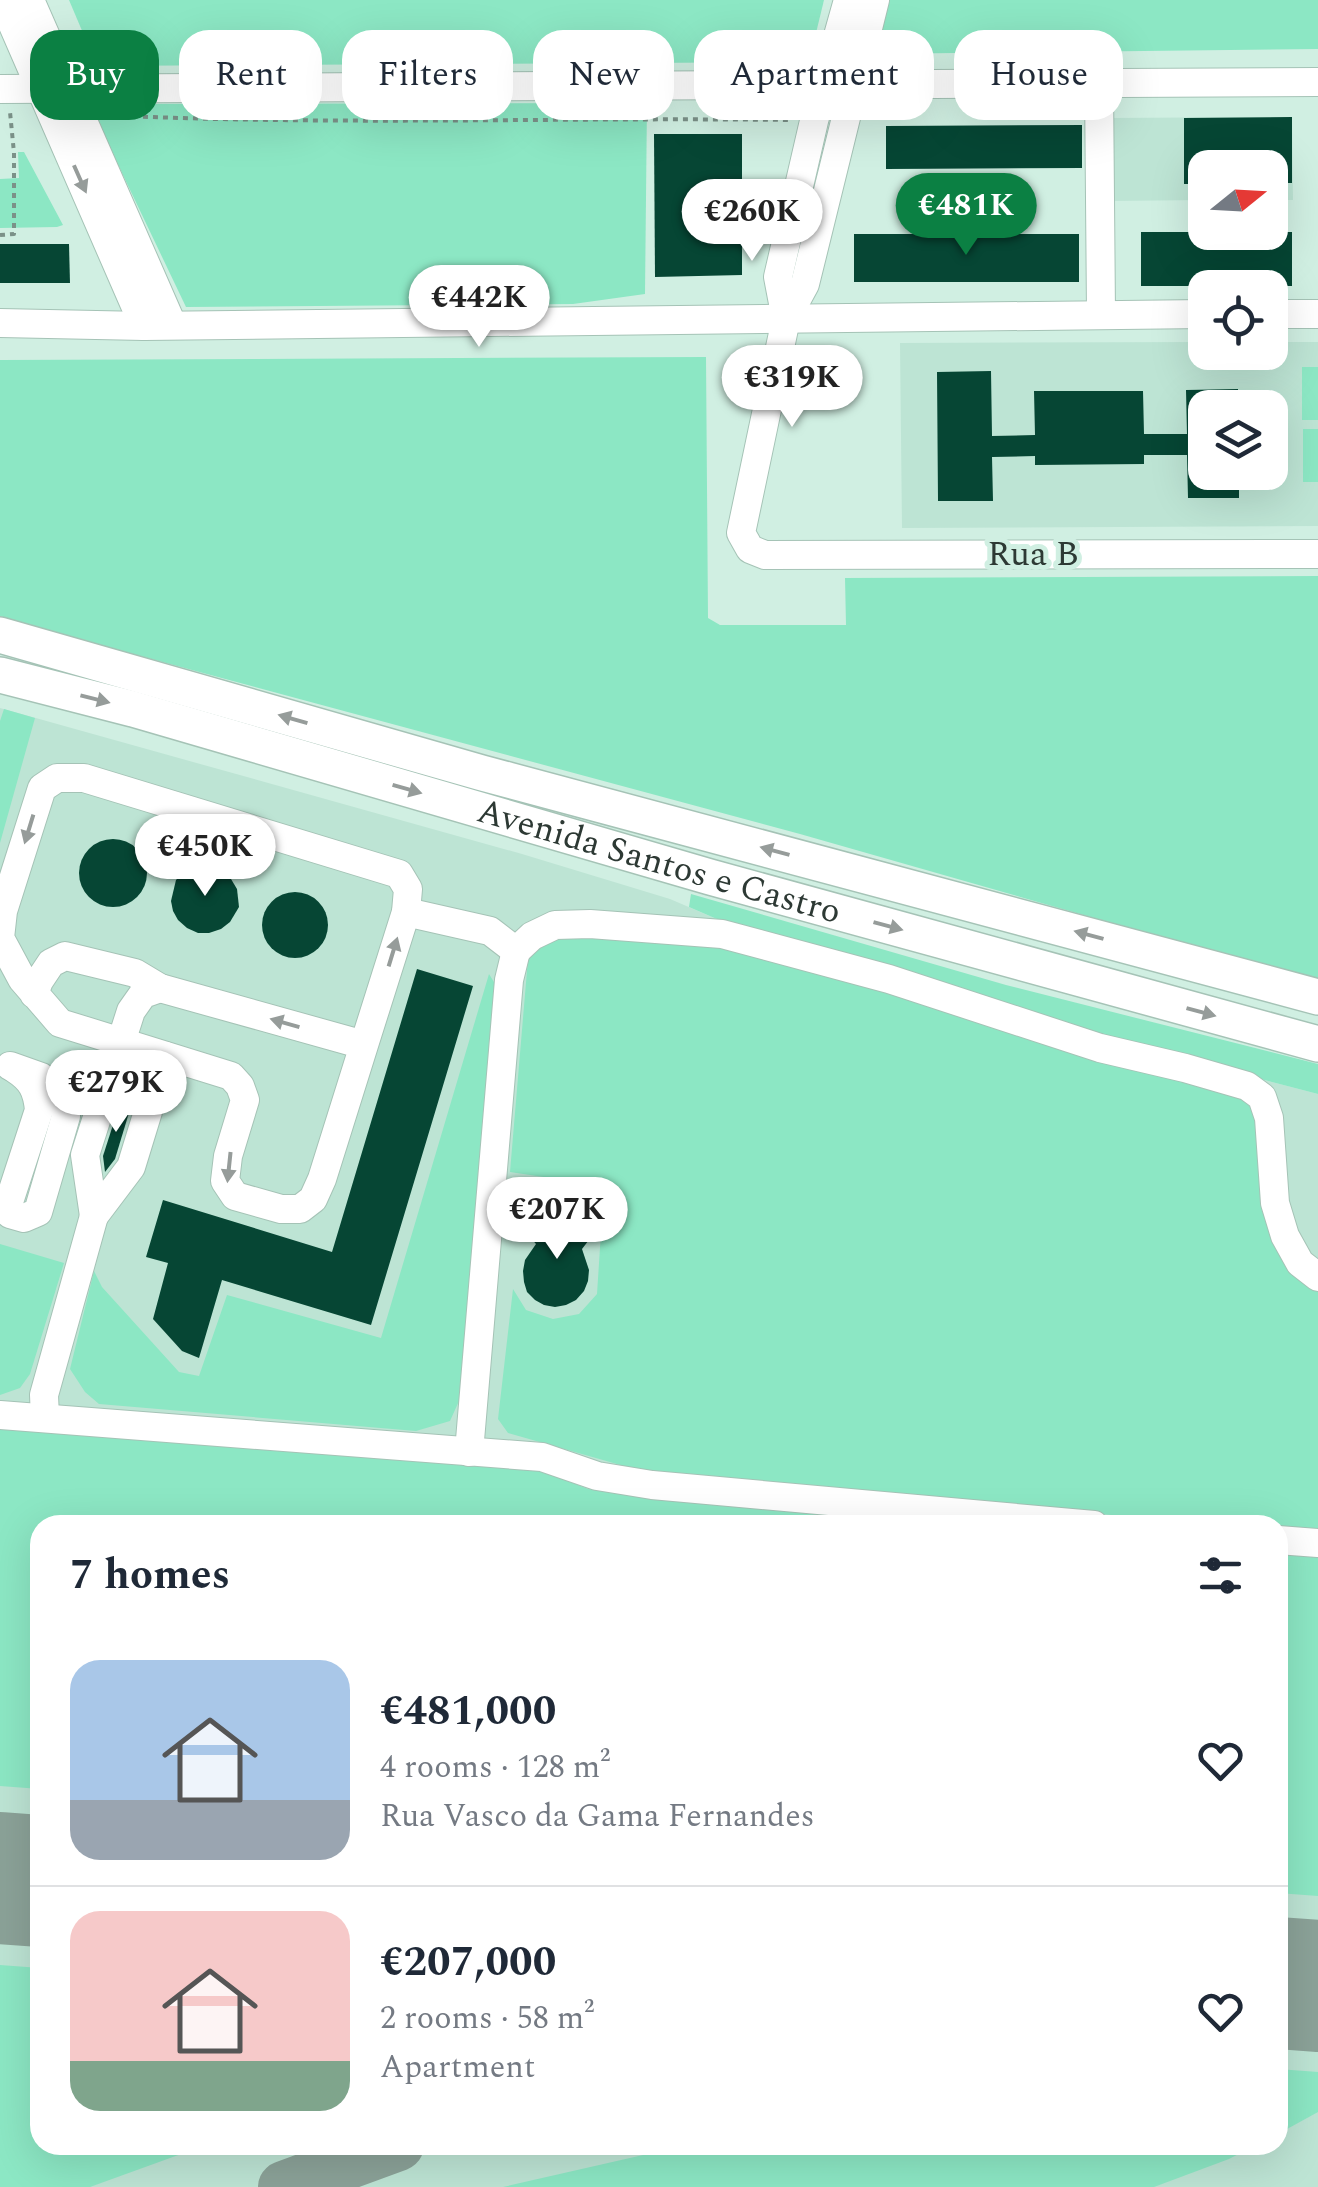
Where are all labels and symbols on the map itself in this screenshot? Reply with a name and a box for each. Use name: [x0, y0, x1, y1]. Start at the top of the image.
north arrow: [1188, 150, 1288, 250]
one-way arrow: [72, 164, 88, 194]
pin: €481K: [896, 173, 1036, 258]
pin: €260K: [682, 179, 822, 264]
pin: €442K: [409, 265, 549, 350]
pin: €319K: [722, 345, 862, 430]
street label: Rua B: [987, 528, 1079, 581]
one-way arrow: [80, 692, 111, 707]
one-way arrow: [277, 711, 307, 726]
one-way arrow: [392, 782, 423, 797]
street label: Avenida Santos e Castro: [471, 784, 847, 938]
one-way arrow: [20, 814, 35, 844]
pin: €450K: [135, 814, 275, 899]
one-way arrow: [759, 843, 790, 859]
one-way arrow: [873, 919, 903, 934]
one-way arrow: [1073, 927, 1104, 943]
one-way arrow: [386, 936, 401, 966]
one-way arrow: [1186, 1004, 1217, 1020]
one-way arrow: [269, 1014, 300, 1030]
pin: €279K: [46, 1050, 186, 1135]
one-way arrow: [220, 1152, 236, 1183]
pin: €207K: [487, 1177, 627, 1262]

